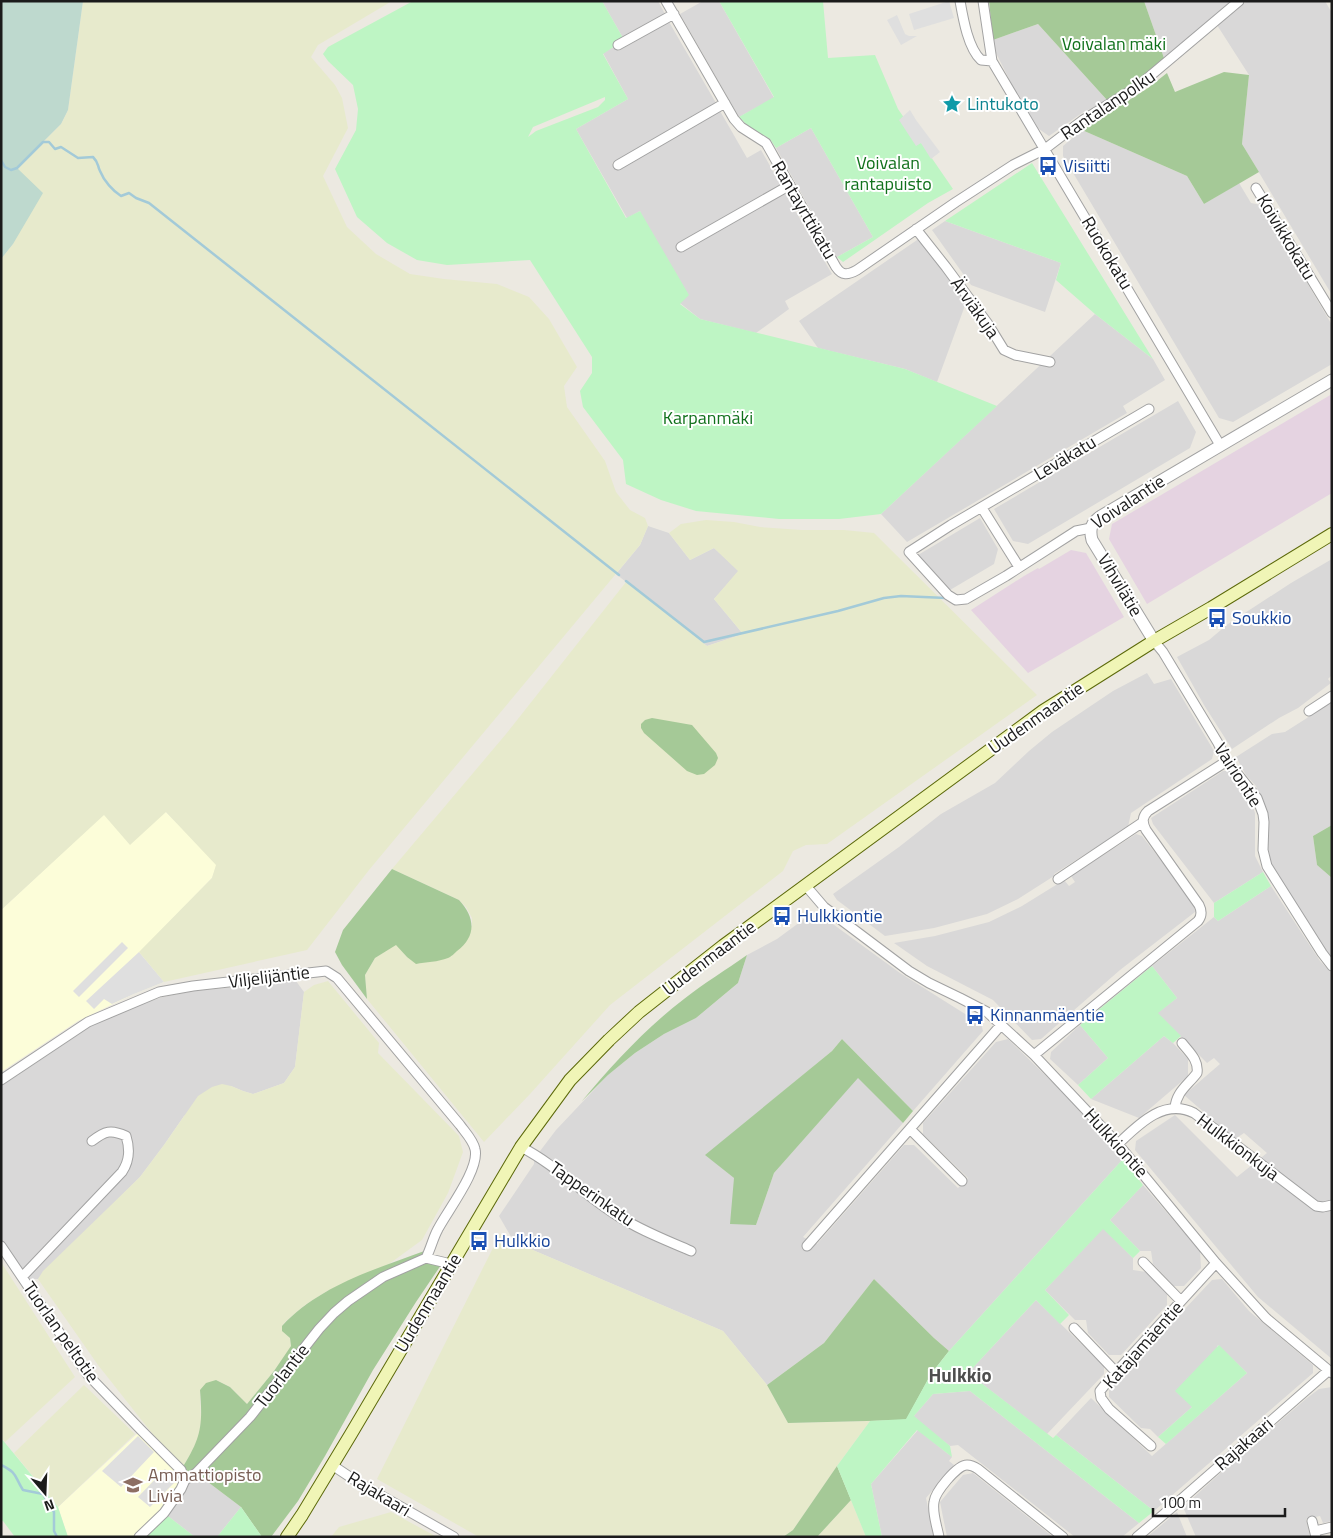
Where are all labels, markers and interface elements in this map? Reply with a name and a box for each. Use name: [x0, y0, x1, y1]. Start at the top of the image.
park label: Voivalan mäki: [1062, 30, 1166, 57]
street label: Rantalanpolku: [1055, 63, 1161, 146]
place label: Lintukoto: [967, 90, 1039, 117]
place icon: Lintukoto: [941, 93, 963, 115]
park label: Voivalan rantapuisto: [844, 149, 932, 197]
place label: Visiitti: [1063, 152, 1110, 179]
street label: Rantayrttikatu: [765, 155, 844, 264]
bus stop icon: Visiitti: [1037, 155, 1059, 177]
street label: Koivikkokatu: [1250, 189, 1323, 285]
street label: Ruokokatu: [1075, 211, 1140, 295]
street label: Ärviäkuja: [944, 271, 1006, 344]
park label: Karpanmäki: [663, 404, 753, 431]
street label: Leväkatu: [1028, 428, 1101, 487]
street label: Voivalantie: [1086, 468, 1170, 536]
street label: Vihvilätie: [1091, 548, 1150, 621]
place label: Soukkio: [1232, 604, 1292, 631]
bus stop icon: Soukkio: [1206, 607, 1228, 629]
street label: Uudenmaantie: [982, 675, 1089, 761]
street label: Vairiontie: [1208, 737, 1269, 812]
place label: Hulkkiontie: [797, 902, 883, 929]
bus stop icon: Hulkkiontie: [771, 905, 793, 927]
street label: Uudenmaantie: [656, 913, 761, 1002]
street label: Viljelijäntie: [227, 958, 311, 995]
place label: Kinnanmäentie: [990, 1001, 1104, 1028]
bus stop icon: Kinnanmäentie: [964, 1004, 986, 1026]
street label: Hulkkiontie: [1078, 1102, 1155, 1183]
street label: Hulkkionkuja: [1191, 1107, 1285, 1187]
street label: Tapperinkatu: [544, 1154, 640, 1233]
place label: Hulkkio: [494, 1227, 551, 1254]
bus stop icon: Hulkkio: [468, 1230, 490, 1252]
street label: Uudenmaantie: [387, 1248, 468, 1357]
street label: Tuorlan peltotie: [17, 1276, 106, 1388]
street label: Katajamäentie: [1096, 1295, 1189, 1394]
street label: Tuorlantie: [248, 1338, 315, 1414]
district label: Hulkkio: [928, 1360, 992, 1389]
street label: Rajakaari: [1208, 1411, 1279, 1477]
place label: Ammattiopisto Livia: [148, 1461, 262, 1509]
street label: Rajakaari: [342, 1464, 416, 1523]
north arrow: [20, 1468, 70, 1518]
school or university icon: Ammattiopisto Livia: [122, 1474, 144, 1496]
scale bar: [1153, 1486, 1286, 1518]
text: 100 m: [1160, 1491, 1201, 1514]
text: N: [41, 1494, 57, 1517]

